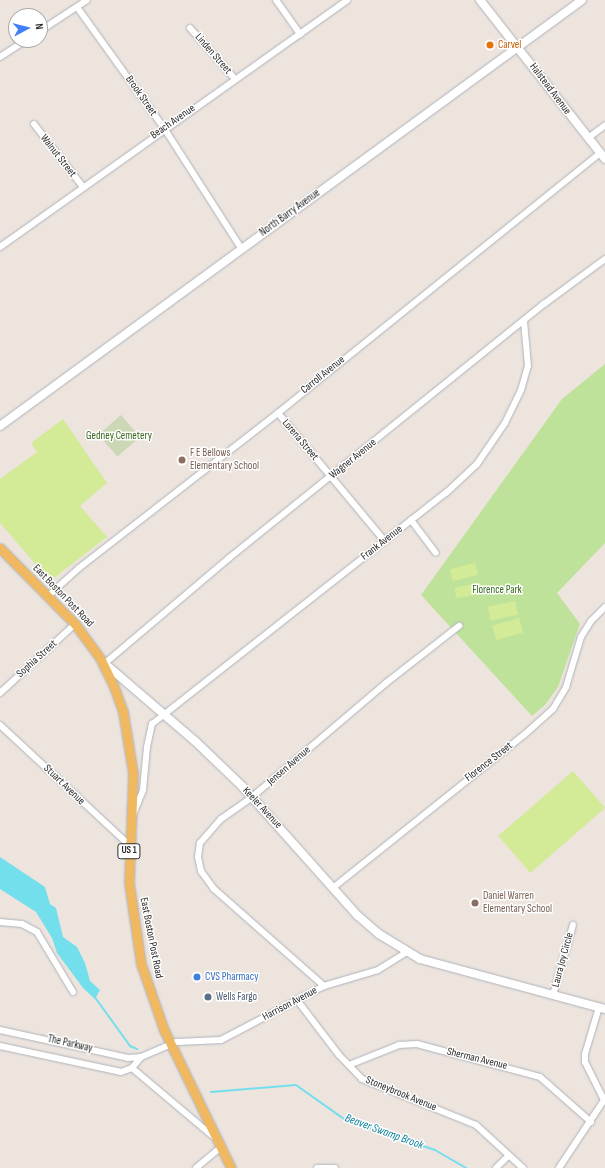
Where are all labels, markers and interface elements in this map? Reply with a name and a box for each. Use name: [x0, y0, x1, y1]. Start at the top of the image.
north arrow: [8, 8, 48, 48]
text: N: [33, 23, 46, 30]
street label: Linden Street: [192, 31, 234, 77]
place label: Carvel: [498, 38, 521, 52]
marker: Carvel: [485, 40, 495, 50]
street label: Halstead Avenue: [526, 61, 574, 117]
street label: Brook Street: [122, 73, 160, 119]
street label: Beach Avenue: [148, 102, 198, 142]
street label: Walnut Street: [37, 132, 79, 180]
street label: North Barry Avenue: [257, 187, 323, 239]
street label: Carroll Avenue: [298, 353, 348, 397]
street label: Lorena Street: [279, 417, 321, 463]
park label: Gedney Cemetery: [86, 429, 152, 443]
street label: Wagner Avenue: [327, 436, 379, 482]
place label: F E Bellows Elementary School: [190, 447, 259, 473]
marker: F E Bellows Elementary School: [177, 455, 187, 465]
street label: Frank Avenue: [359, 523, 405, 563]
street label: East Boston Post Road: [30, 562, 96, 630]
park label: Florence Park: [472, 583, 522, 597]
street label: Sophia Street: [14, 637, 60, 681]
street label: Florence Street: [463, 739, 515, 785]
street label: Jensen Avenue: [265, 744, 313, 788]
street label: Stuart Avenue: [41, 762, 87, 808]
street label: Keeler Avenue: [239, 785, 285, 831]
road number: US 1: [117, 843, 141, 859]
place label: Daniel Warren Elementary School: [483, 890, 552, 916]
street label: East Boston Post Road: [137, 897, 165, 979]
marker: Daniel Warren Elementary School: [470, 898, 480, 908]
street label: Laura Joy Circle: [549, 931, 577, 989]
place label: CVS Pharmacy: [205, 970, 258, 984]
marker: CVS Pharmacy: [192, 972, 202, 982]
street label: Harrison Avenue: [260, 984, 320, 1024]
place label: Wells Fargo: [216, 990, 257, 1004]
marker: Wells Fargo: [203, 992, 213, 1002]
street label: The Parkway: [46, 1032, 94, 1056]
street label: Sherman Avenue: [445, 1045, 509, 1073]
street label: Stoneybrook Avenue: [364, 1074, 438, 1114]
water label: Beaver Swamp Brook: [343, 1111, 425, 1153]

